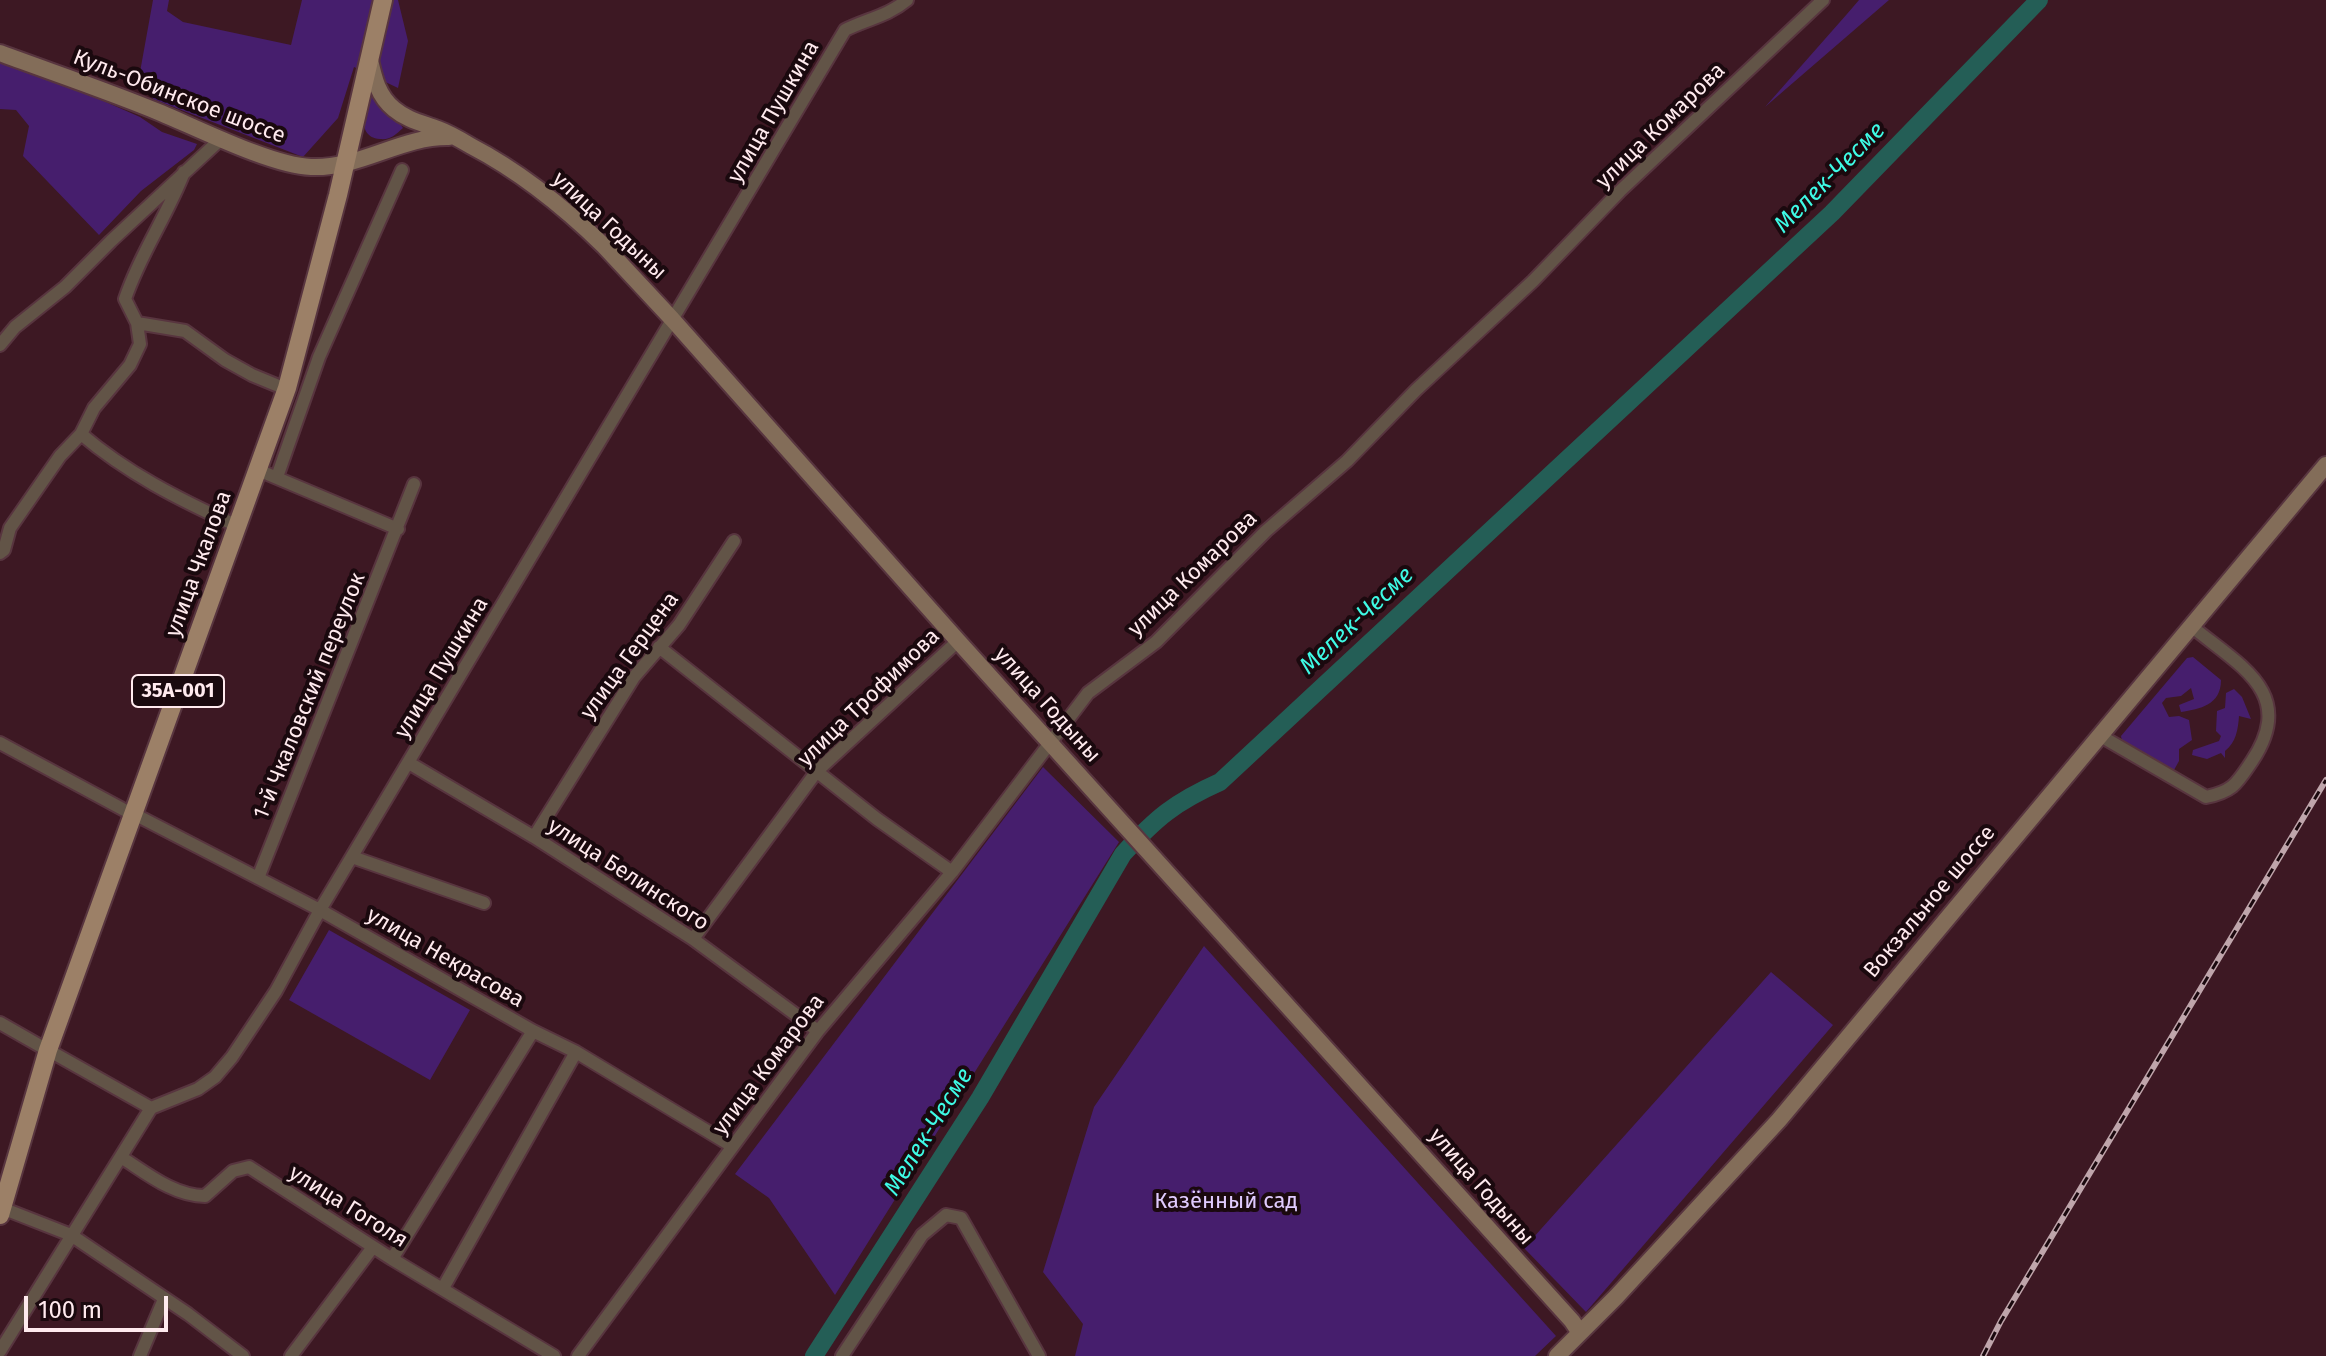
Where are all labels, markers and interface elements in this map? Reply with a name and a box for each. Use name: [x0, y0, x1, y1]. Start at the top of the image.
street label: улица Пушкина: [723, 36, 825, 188]
street label: Куль-Обинское шоссе: [69, 44, 289, 150]
street label: улица Комарова: [1591, 58, 1731, 194]
water label: Мелек-Чесме: [1769, 117, 1891, 239]
street label: улица Годыны: [546, 166, 672, 286]
street label: улица Чкалова: [160, 487, 238, 641]
street label: улица Комарова: [1123, 506, 1263, 642]
water label: Мелек-Чесме: [1294, 561, 1420, 681]
street label: 1-й Чкаловский переулок: [248, 569, 372, 823]
street label: улица Герцена: [575, 587, 685, 725]
street label: улица Пушкина: [389, 593, 495, 743]
street label: улица Трофимова: [792, 623, 946, 773]
street label: улица Годыны: [988, 642, 1106, 768]
road number: 35А-001: [132, 675, 224, 707]
street label: улица Белинского: [542, 813, 714, 937]
street label: Вокзальное шоссе: [1859, 820, 2001, 984]
street label: улица Некрасова: [362, 902, 528, 1014]
street label: улица Комарова: [707, 989, 831, 1141]
water label: Мелек-Чесме: [878, 1063, 980, 1201]
street label: улица Годыны: [1423, 1123, 1539, 1251]
street label: улица Гоголя: [284, 1160, 412, 1254]
park label: Казённый сад: [1154, 1189, 1298, 1215]
scale bar: [28, 1280, 172, 1330]
text: 100 m: [38, 1296, 102, 1324]

